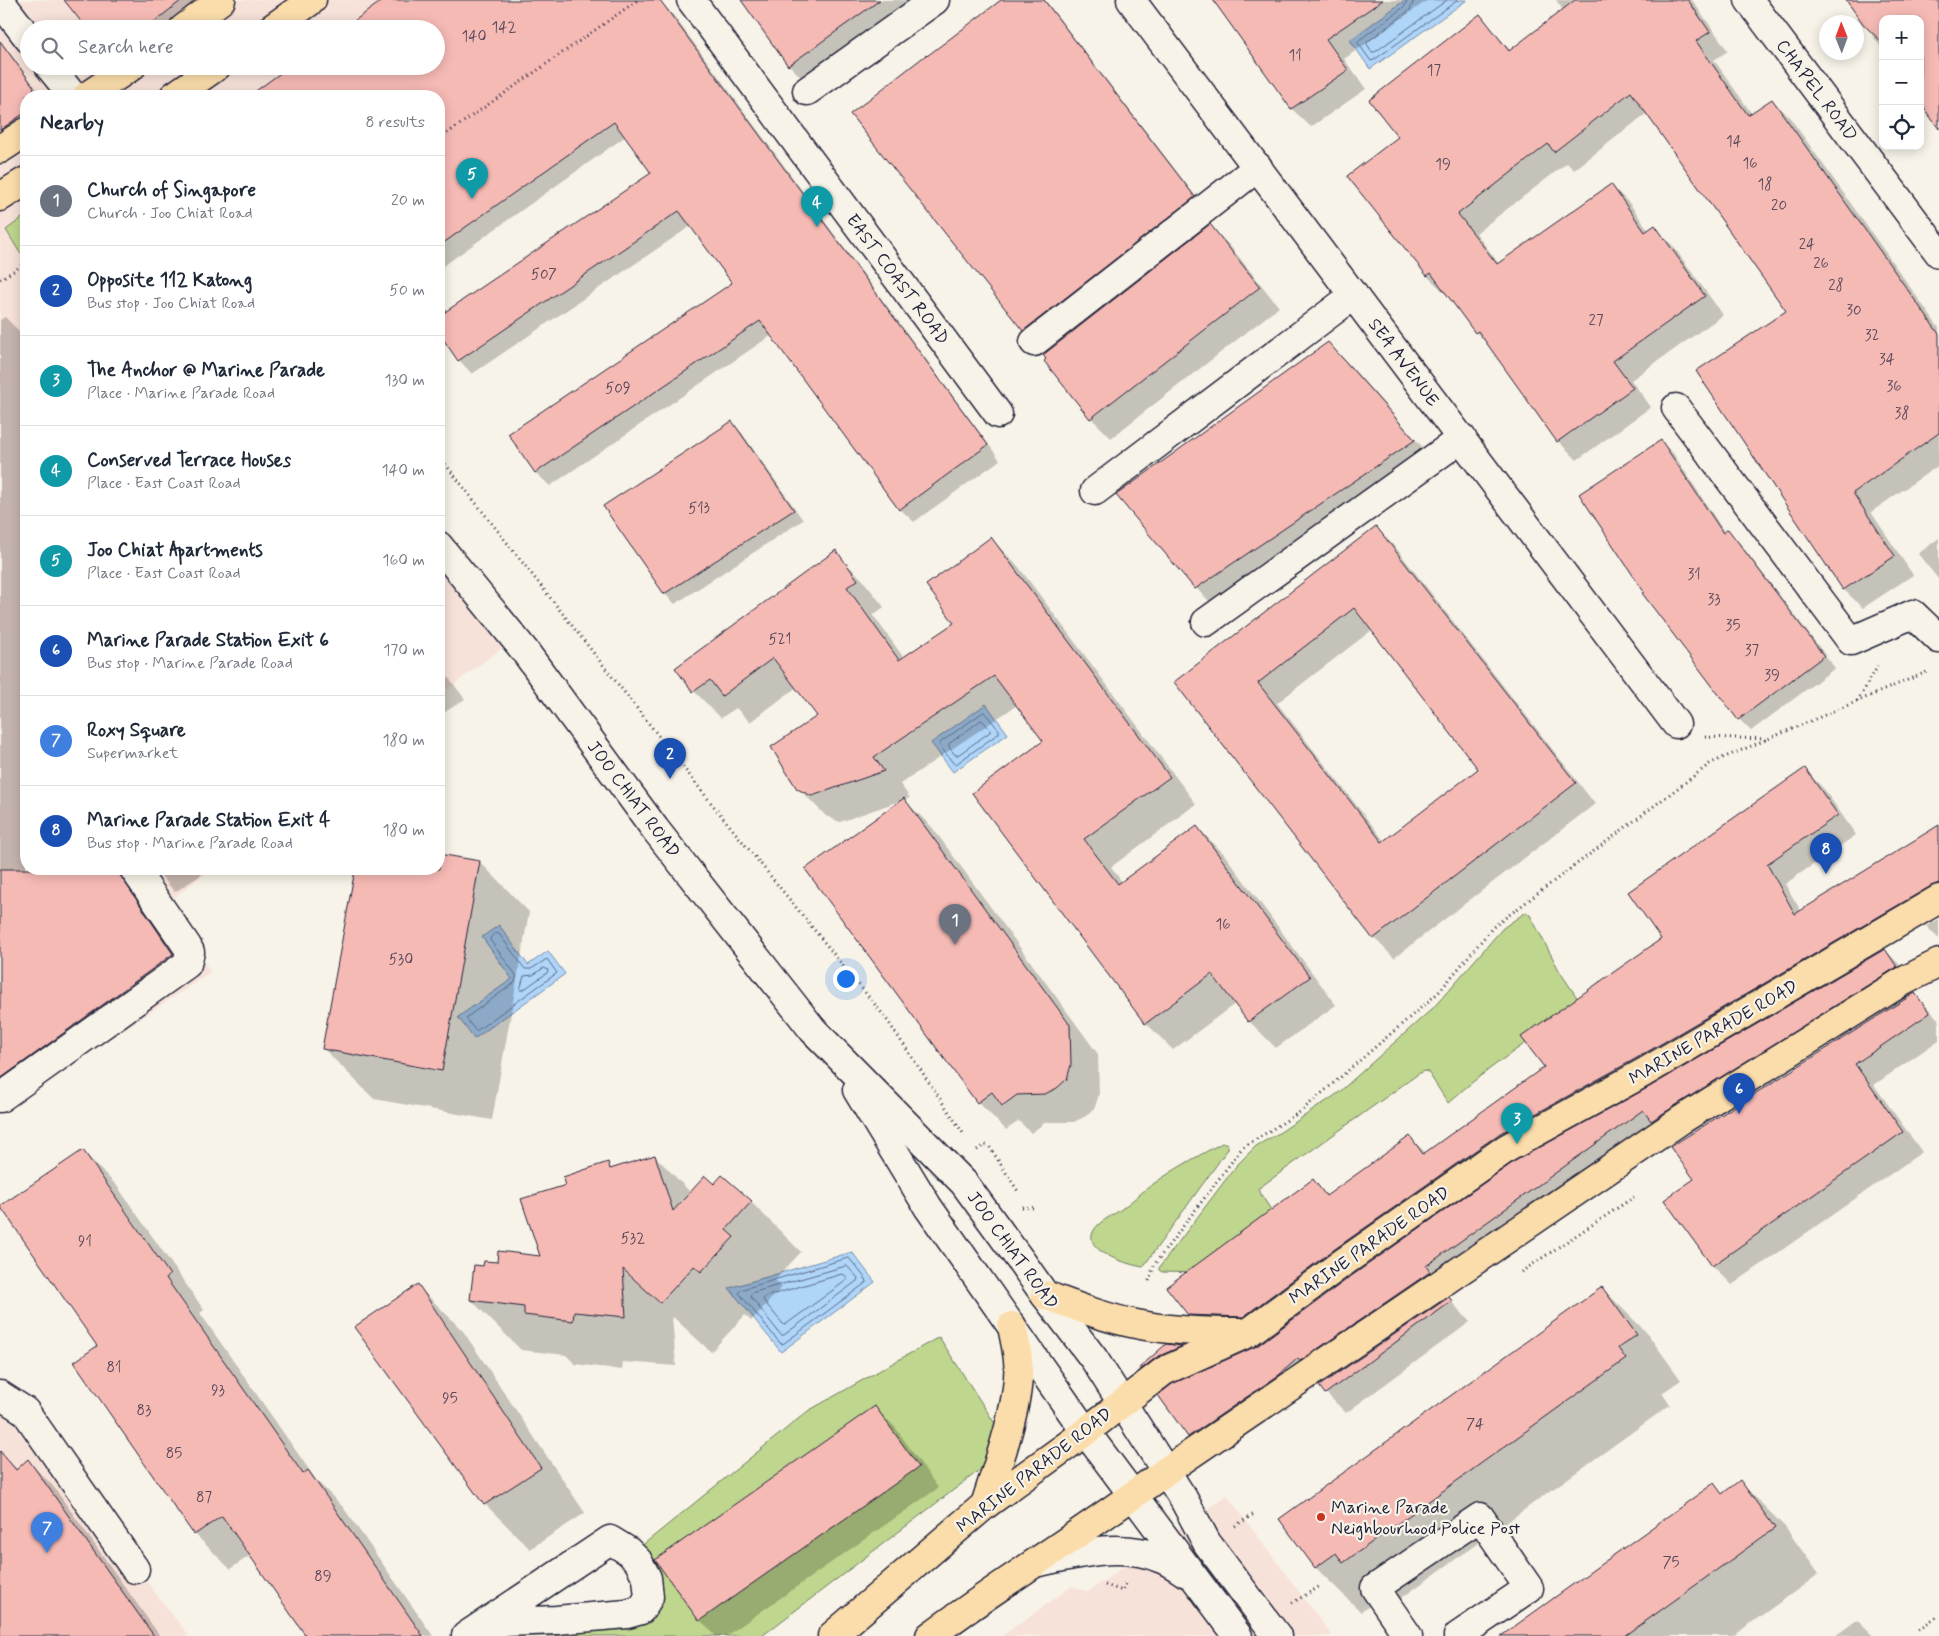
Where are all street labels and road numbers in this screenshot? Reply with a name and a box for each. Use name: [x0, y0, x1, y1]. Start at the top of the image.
street label: CHAPEL ROAD: [1770, 35, 1862, 146]
street label: EAST COAST ROAD: [840, 209, 954, 350]
street label: SEA AVENUE: [1362, 314, 1444, 412]
street label: JOO CHIAT ROAD: [581, 736, 685, 863]
street label: MARINE PARADE ROAD: [1625, 975, 1802, 1091]
street label: MARINE PARADE ROAD: [1284, 1181, 1455, 1310]
street label: JOO CHIAT ROAD: [961, 1187, 1063, 1315]
street label: MARINE PARADE ROAD: [952, 1402, 1117, 1539]

